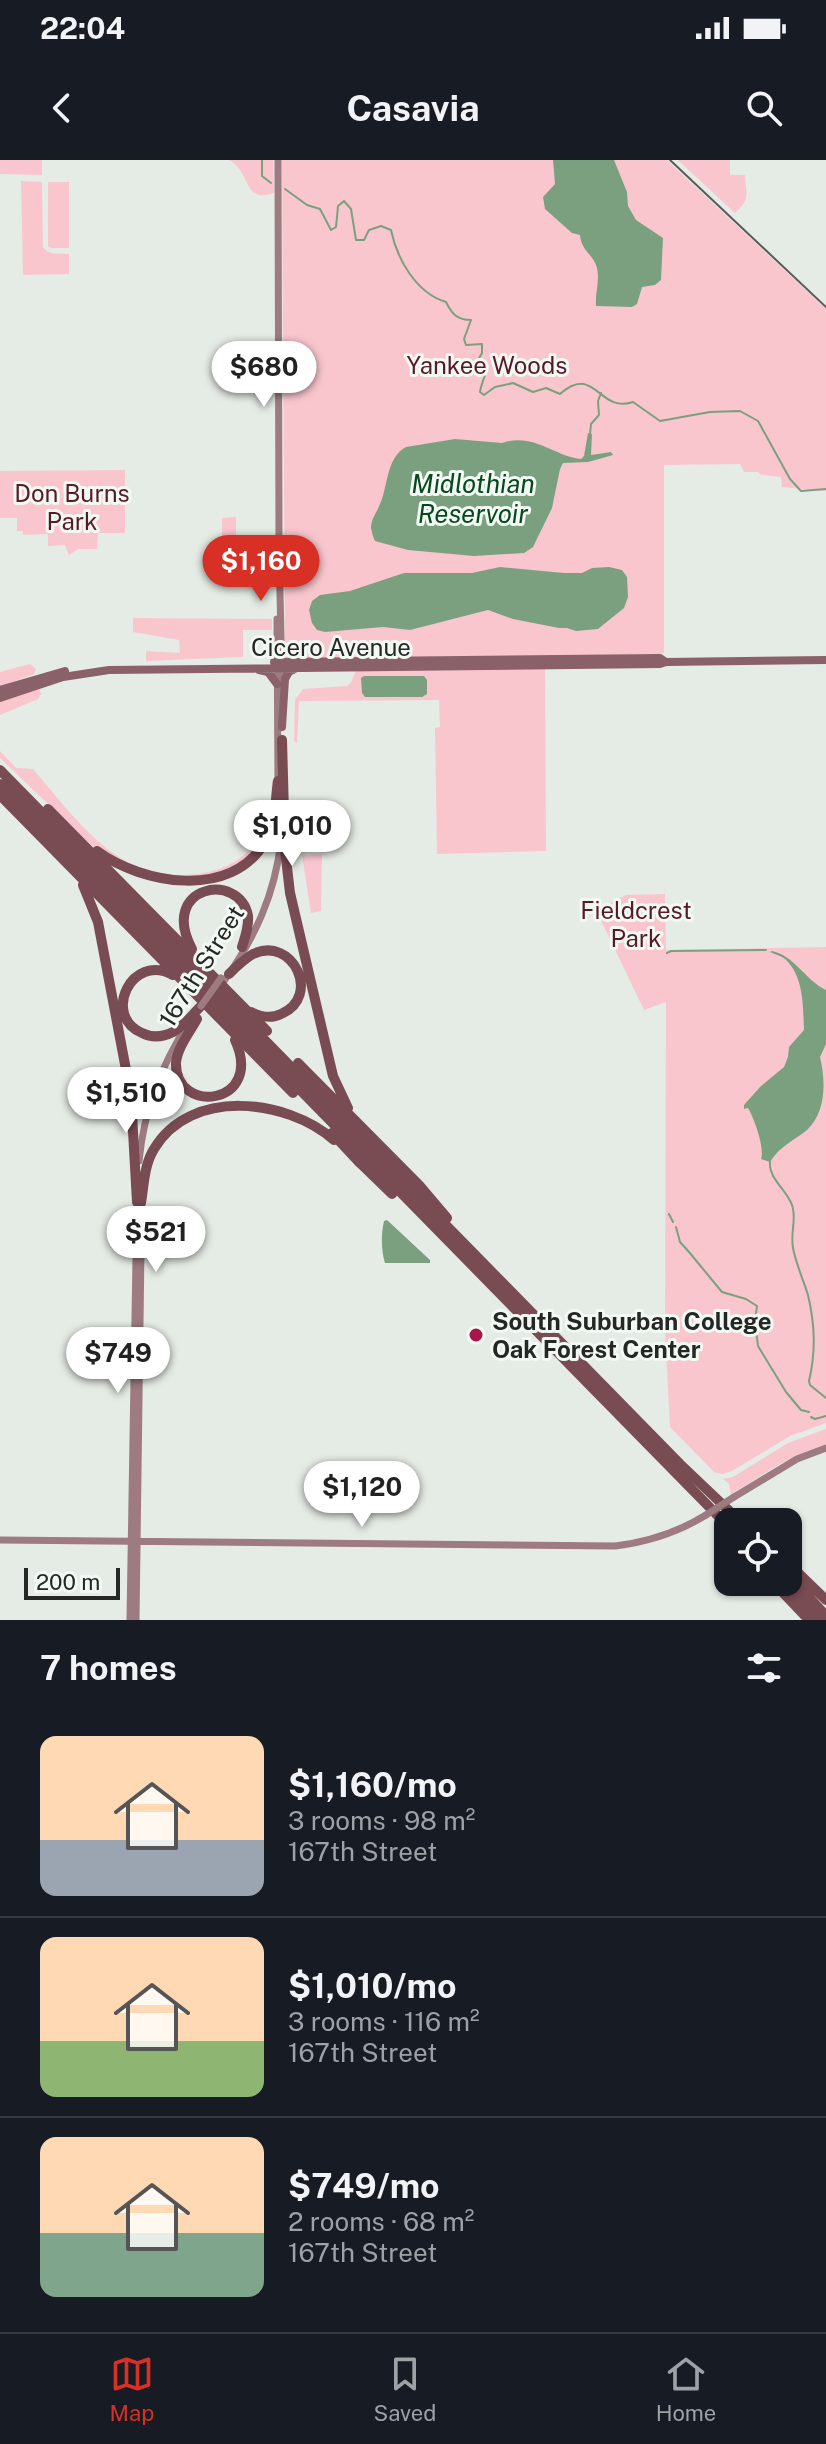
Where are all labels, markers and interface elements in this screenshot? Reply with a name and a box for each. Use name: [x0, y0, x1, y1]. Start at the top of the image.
text: 22:04: [40, 10, 125, 46]
icon: back: [40, 86, 84, 130]
icon: search: [742, 86, 786, 130]
text: Casavia: [346, 87, 480, 129]
pin: $680: [217, 341, 311, 409]
text: $680: [230, 351, 298, 382]
park label: Yankee Woods: [407, 351, 567, 379]
water label: Midlothian Reservoir: [411, 468, 535, 529]
park label: Don Burns Park: [14, 479, 130, 535]
pin: $1,160: [196, 535, 326, 603]
text: $1,160: [221, 545, 302, 576]
street label: Cicero Avenue: [251, 633, 411, 661]
pin: $1,010: [227, 800, 357, 868]
text: $1,010: [252, 810, 332, 841]
park label: Fieldcrest Park: [580, 896, 692, 952]
street label: 167th Street: [153, 900, 249, 1032]
pin: $1,510: [61, 1067, 191, 1135]
text: $1,510: [85, 1077, 167, 1108]
pin: $521: [109, 1206, 203, 1274]
text: $521: [125, 1216, 187, 1247]
place label: South Suburban College Oak Forest Center: [492, 1307, 772, 1363]
marker: South Suburban College Oak Forest Center: [467, 1326, 485, 1344]
pin: $749: [71, 1327, 165, 1395]
text: $749: [84, 1337, 152, 1368]
pin: $1,120: [297, 1461, 427, 1529]
text: $1,120: [322, 1471, 402, 1502]
map controls: [714, 1508, 802, 1596]
button: locate: [714, 1508, 802, 1596]
scale bar: [24, 1564, 120, 1600]
text: 200 m: [36, 1569, 100, 1595]
icon: filters: [742, 1646, 786, 1690]
text: 7 homes: [40, 1648, 177, 1688]
text: $1,160/mo: [288, 1765, 457, 1805]
icon: home: [104, 1768, 200, 1864]
text: 3 rooms · 98 m²: [288, 1805, 475, 1836]
text: 167th Street: [288, 1836, 437, 1867]
text: $1,010/mo: [288, 1966, 456, 2006]
icon: home: [104, 1969, 200, 2065]
text: 3 rooms · 116 m²: [288, 2006, 480, 2037]
text: 167th Street: [288, 2037, 437, 2068]
text: $749/mo: [288, 2166, 440, 2206]
icon: home: [104, 2169, 200, 2265]
text: 2 rooms · 68 m²: [288, 2206, 474, 2237]
text: 167th Street: [288, 2237, 437, 2268]
tab: Map: [110, 2352, 154, 2426]
tab: Saved: [374, 2352, 436, 2426]
tab: Home: [656, 2352, 716, 2426]

